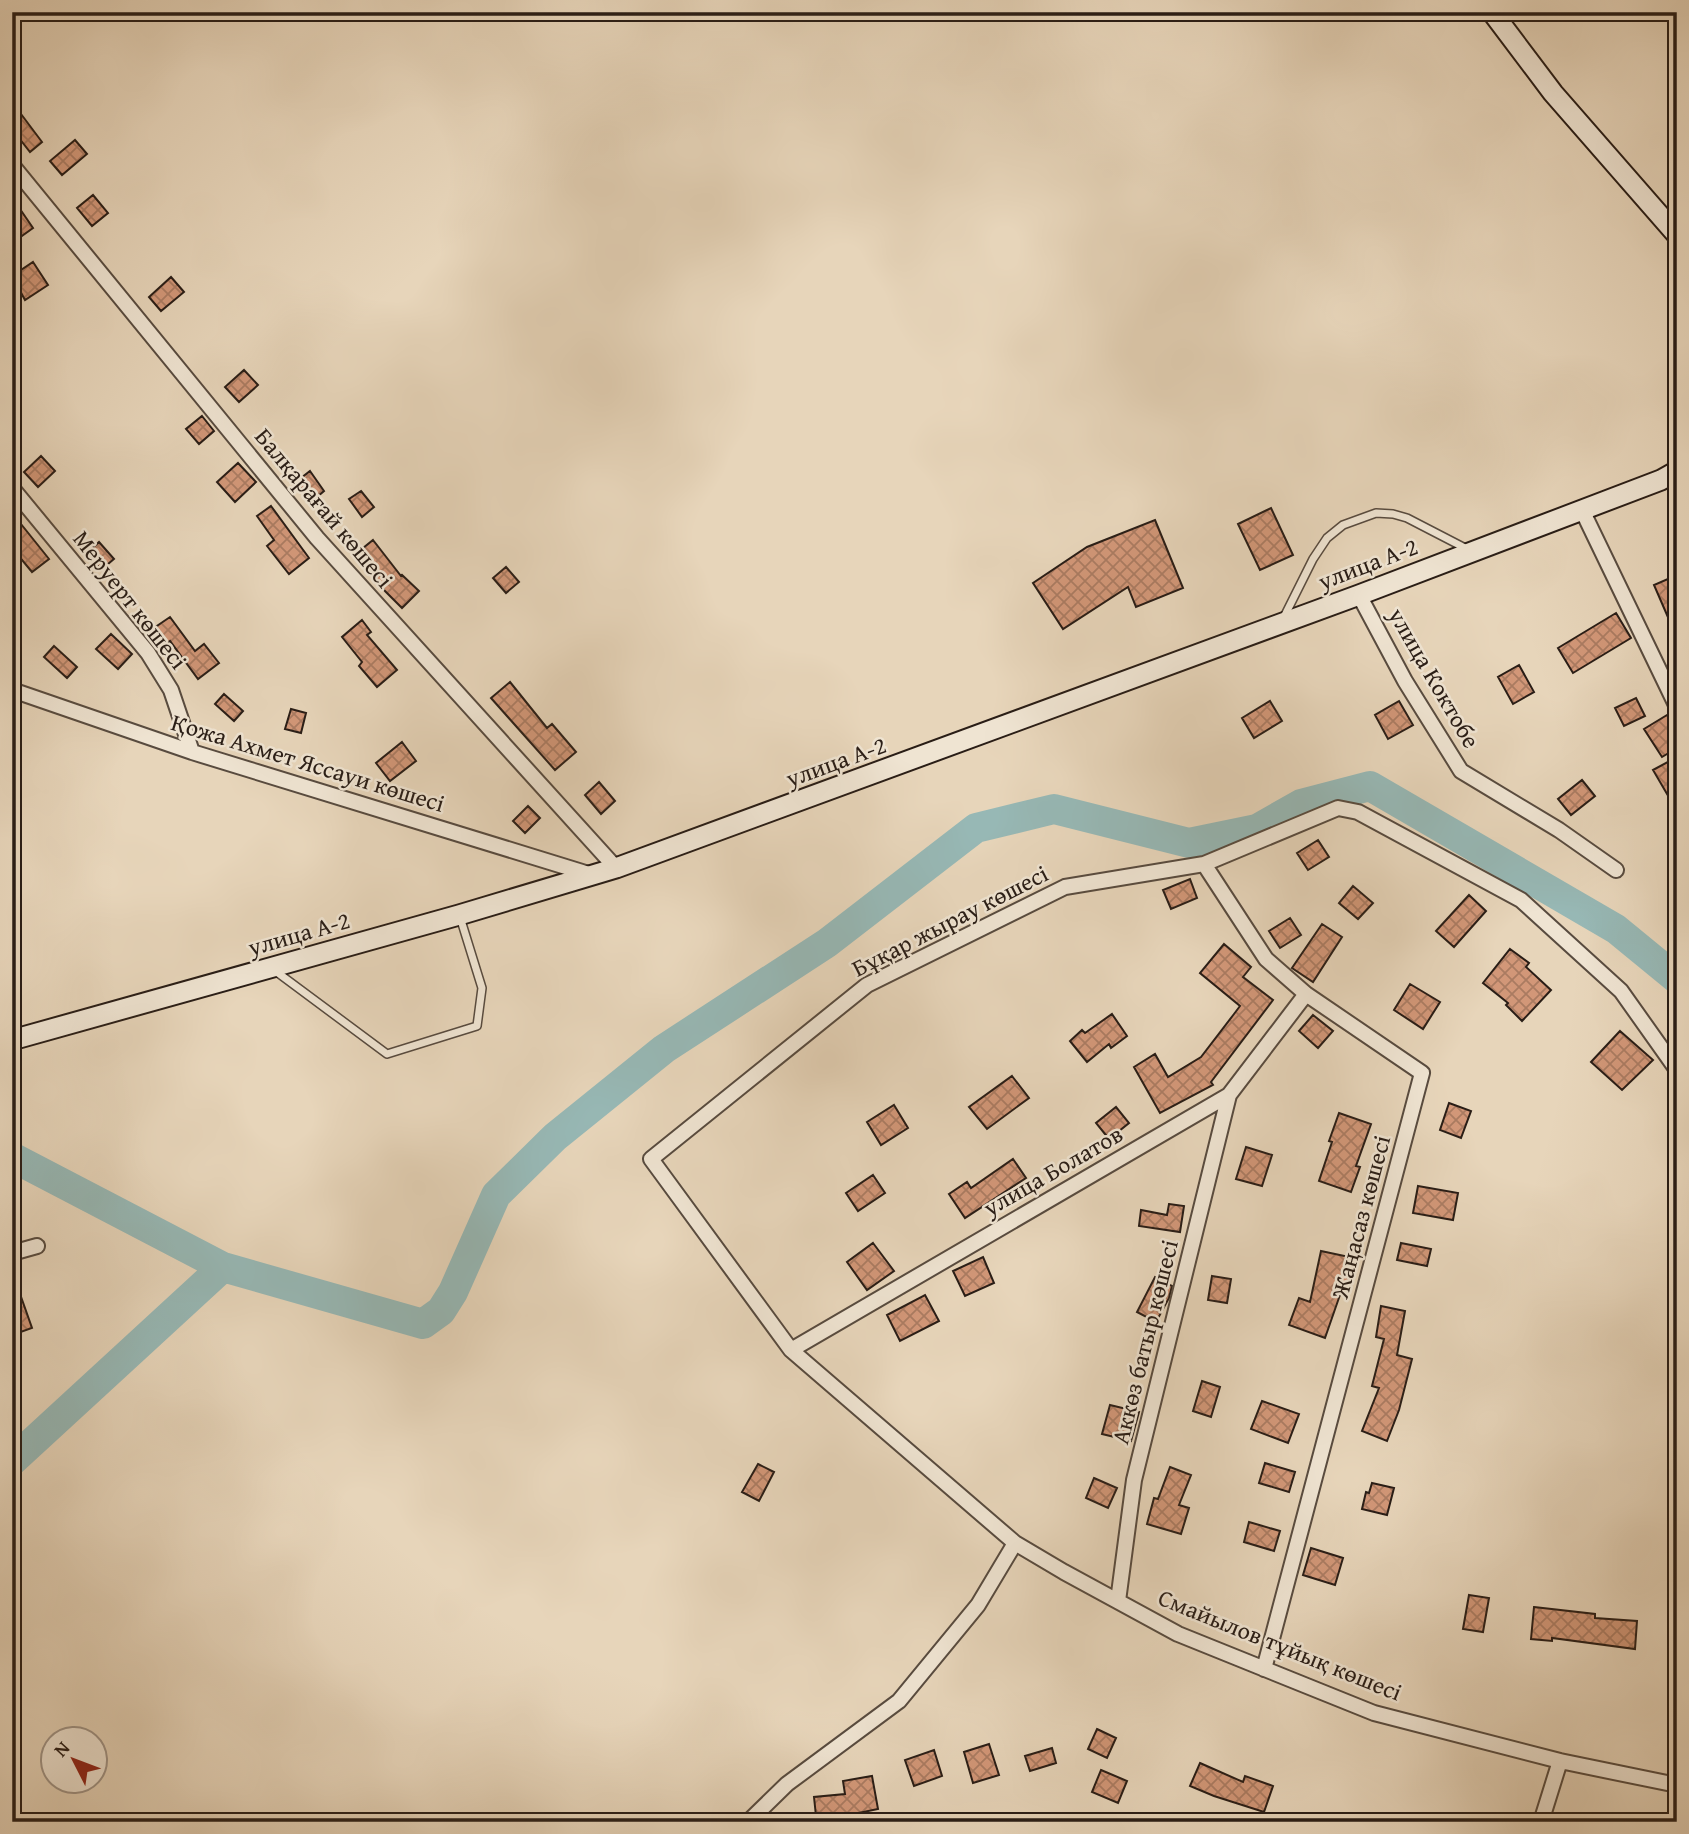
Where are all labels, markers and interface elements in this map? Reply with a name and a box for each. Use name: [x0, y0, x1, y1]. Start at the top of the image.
street label: Балқарағай көшесі: [247, 420, 402, 596]
street label: Меруерт көшесі: [65, 523, 196, 677]
street label: улица А-2: [1312, 528, 1423, 599]
street label: улица Коктобе: [1380, 600, 1489, 754]
street label: Қожа Ахмет Яссауи көшесі: [167, 704, 449, 821]
street label: улица А-2: [780, 727, 891, 796]
street label: Бұқар жырау көшесі: [845, 856, 1054, 985]
street label: улица А-2: [243, 902, 354, 965]
street label: улица Болатов: [976, 1116, 1129, 1225]
street label: Жаңасаз көшесі: [1322, 1131, 1399, 1303]
street label: Аккөз батыр көшесі: [1102, 1236, 1187, 1448]
street label: Смайылов тұйық көшесі: [1153, 1580, 1408, 1710]
north arrow: [38, 1726, 108, 1796]
text: N: [47, 1734, 76, 1763]

